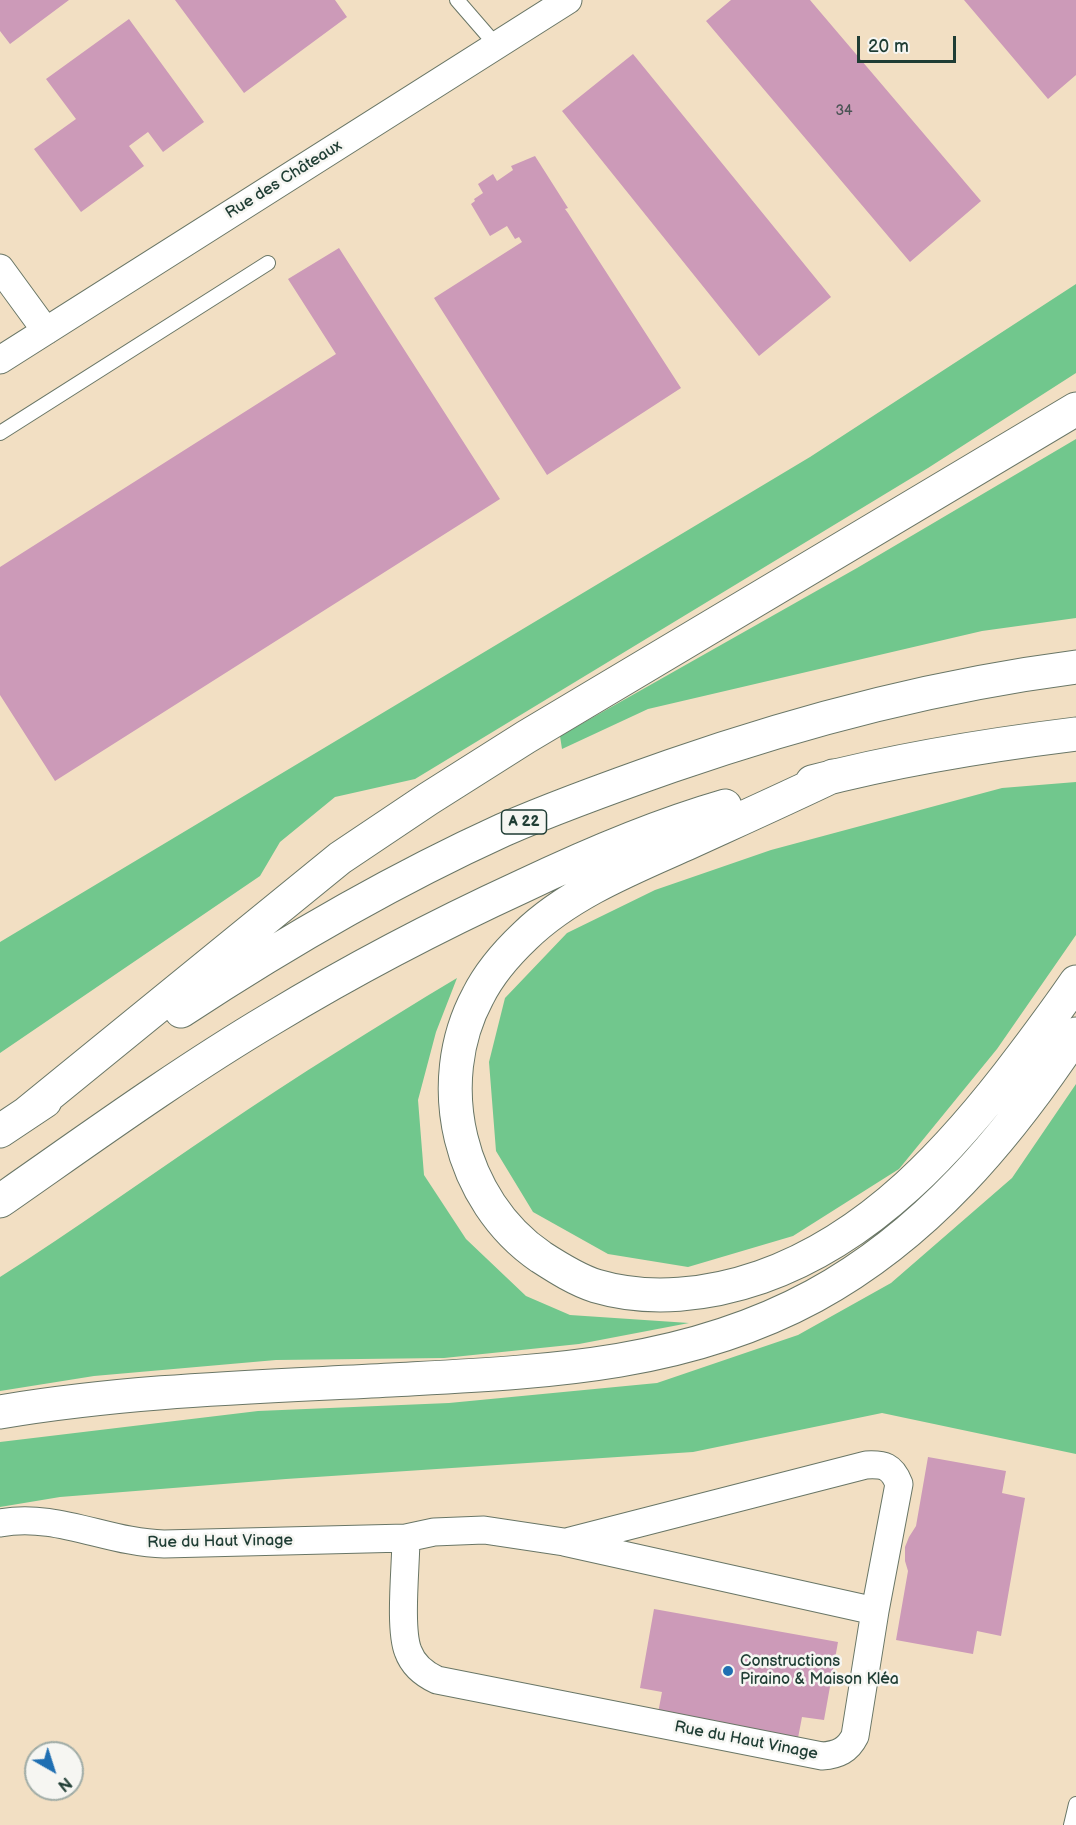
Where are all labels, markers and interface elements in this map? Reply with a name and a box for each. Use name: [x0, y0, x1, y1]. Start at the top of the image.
scale bar: [860, 24, 959, 62]
text: 20 m: [868, 36, 909, 57]
house number: 34: [835, 103, 853, 119]
street label: Rue des Châteaux: [222, 136, 346, 224]
road number: A 22: [502, 810, 546, 834]
street label: Rue du Haut Vinage: [147, 1531, 293, 1553]
place label: Constructions Piraino & Maison Kléa: [740, 1652, 899, 1690]
marker: Constructions Piraino & Maison Kléa: [721, 1664, 735, 1678]
street label: Rue du Haut Vinage: [673, 1718, 819, 1764]
north arrow: [24, 1741, 84, 1801]
text: N: [54, 1773, 75, 1795]

